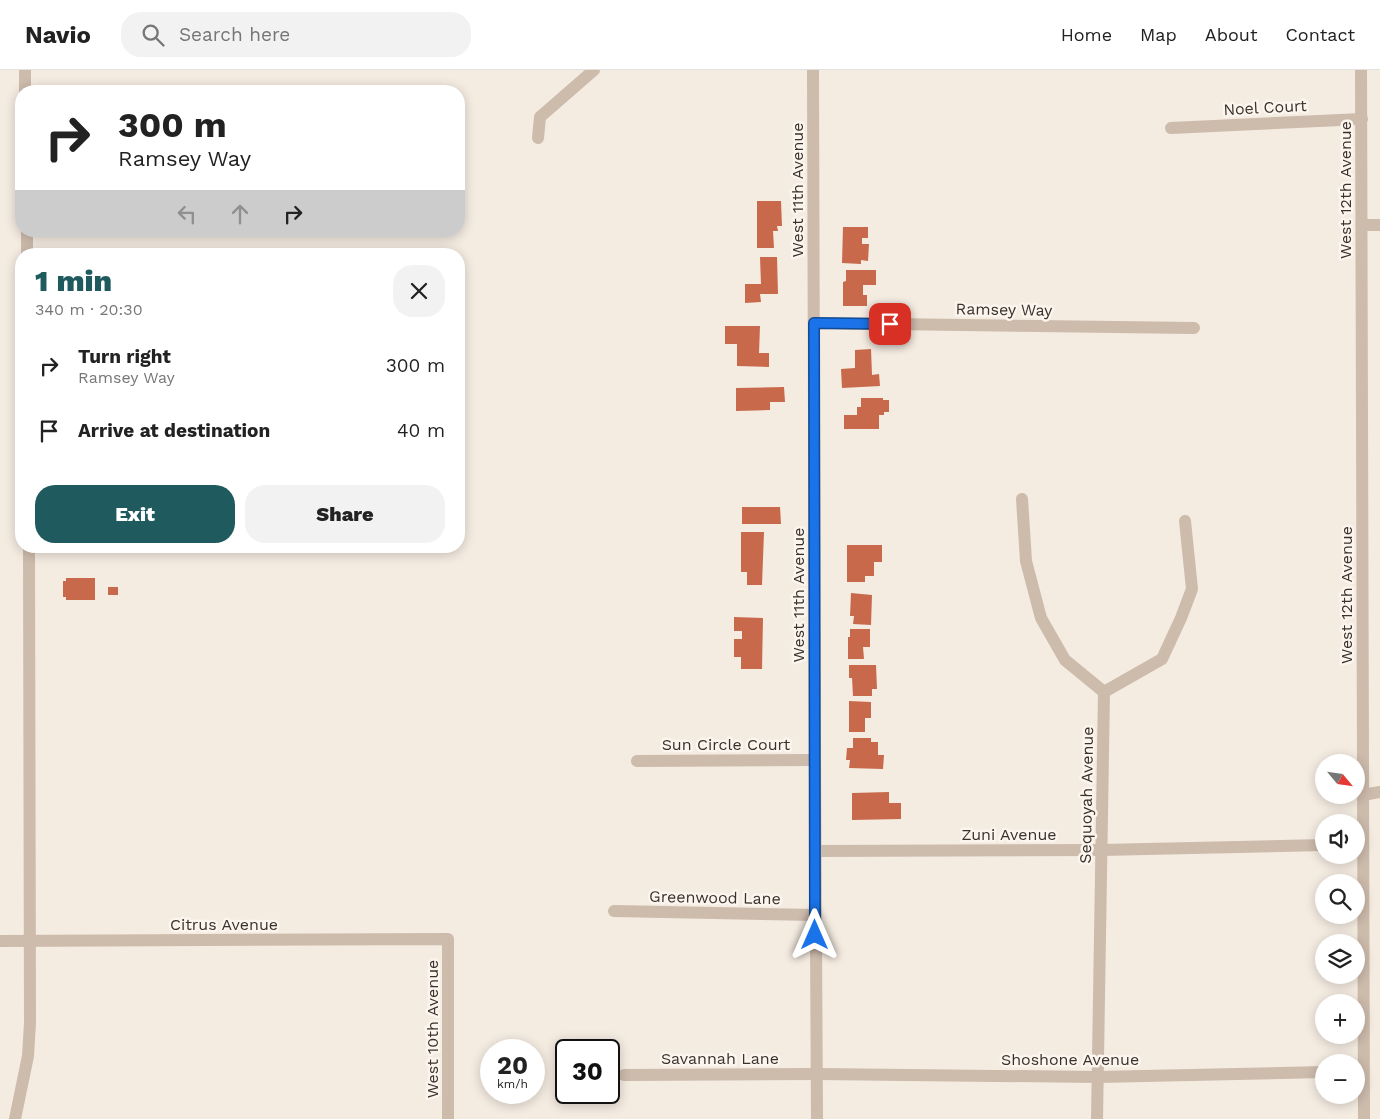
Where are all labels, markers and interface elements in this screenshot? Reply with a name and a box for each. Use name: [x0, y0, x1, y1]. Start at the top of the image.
search box: [121, 12, 471, 57]
text: Navio: [25, 21, 91, 49]
icon: search: [139, 21, 167, 49]
text: Search here: [179, 23, 290, 46]
text: Home: [1061, 24, 1112, 45]
text: Map: [1140, 24, 1177, 45]
text: About: [1205, 24, 1257, 45]
text: Contact: [1285, 24, 1355, 45]
street label: Noel Court: [1223, 96, 1307, 119]
text: 300 m: [118, 104, 227, 146]
icon: right: [35, 105, 100, 170]
street label: West 12th Avenue: [1336, 121, 1355, 259]
street label: West 11th Avenue: [788, 123, 807, 257]
text: Ramsey Way: [118, 146, 251, 171]
icon: left: [173, 200, 201, 228]
icon: ahead: [226, 200, 254, 228]
icon: right: [279, 200, 307, 228]
text: 1 min: [35, 263, 112, 298]
button: close: [393, 265, 445, 317]
street label: Ramsey Way: [955, 299, 1053, 320]
text: 340 m · 20:30: [35, 300, 143, 319]
pin: [869, 303, 911, 345]
icon: arrive: [876, 310, 904, 338]
text: Turn right: [78, 345, 171, 368]
icon: right: [35, 352, 63, 380]
text: 300 m: [386, 354, 445, 377]
text: Ramsey Way: [78, 368, 175, 387]
icon: arrive: [35, 417, 63, 445]
text: Arrive at destination: [78, 419, 270, 442]
text: 40 m: [397, 419, 445, 442]
button: Exit: [35, 485, 235, 543]
button: Share: [245, 485, 445, 543]
street label: West 12th Avenue: [1337, 526, 1356, 664]
street label: West 11th Avenue: [789, 528, 808, 662]
street label: Sequoyah Avenue: [1076, 726, 1097, 864]
street label: Sun Circle Court: [662, 735, 791, 754]
north arrow: [1315, 754, 1365, 804]
map controls: [1315, 754, 1365, 1104]
button: sound: [1315, 814, 1365, 864]
street label: Zuni Avenue: [961, 825, 1057, 844]
button: search: [1315, 874, 1365, 924]
street label: Greenwood Lane: [649, 887, 781, 908]
position arrow: [788, 908, 840, 960]
street label: Citrus Avenue: [170, 915, 278, 934]
button: layers: [1315, 934, 1365, 984]
street label: West 10th Avenue: [423, 960, 442, 1098]
button: +: [1315, 994, 1365, 1044]
speed limit sign: 30: [555, 1039, 620, 1104]
street label: Savannah Lane: [661, 1049, 779, 1068]
street label: Shoshone Avenue: [1001, 1050, 1139, 1069]
text: 20: [497, 1051, 528, 1080]
button: −: [1315, 1054, 1365, 1104]
text: km/h: [497, 1077, 528, 1091]

